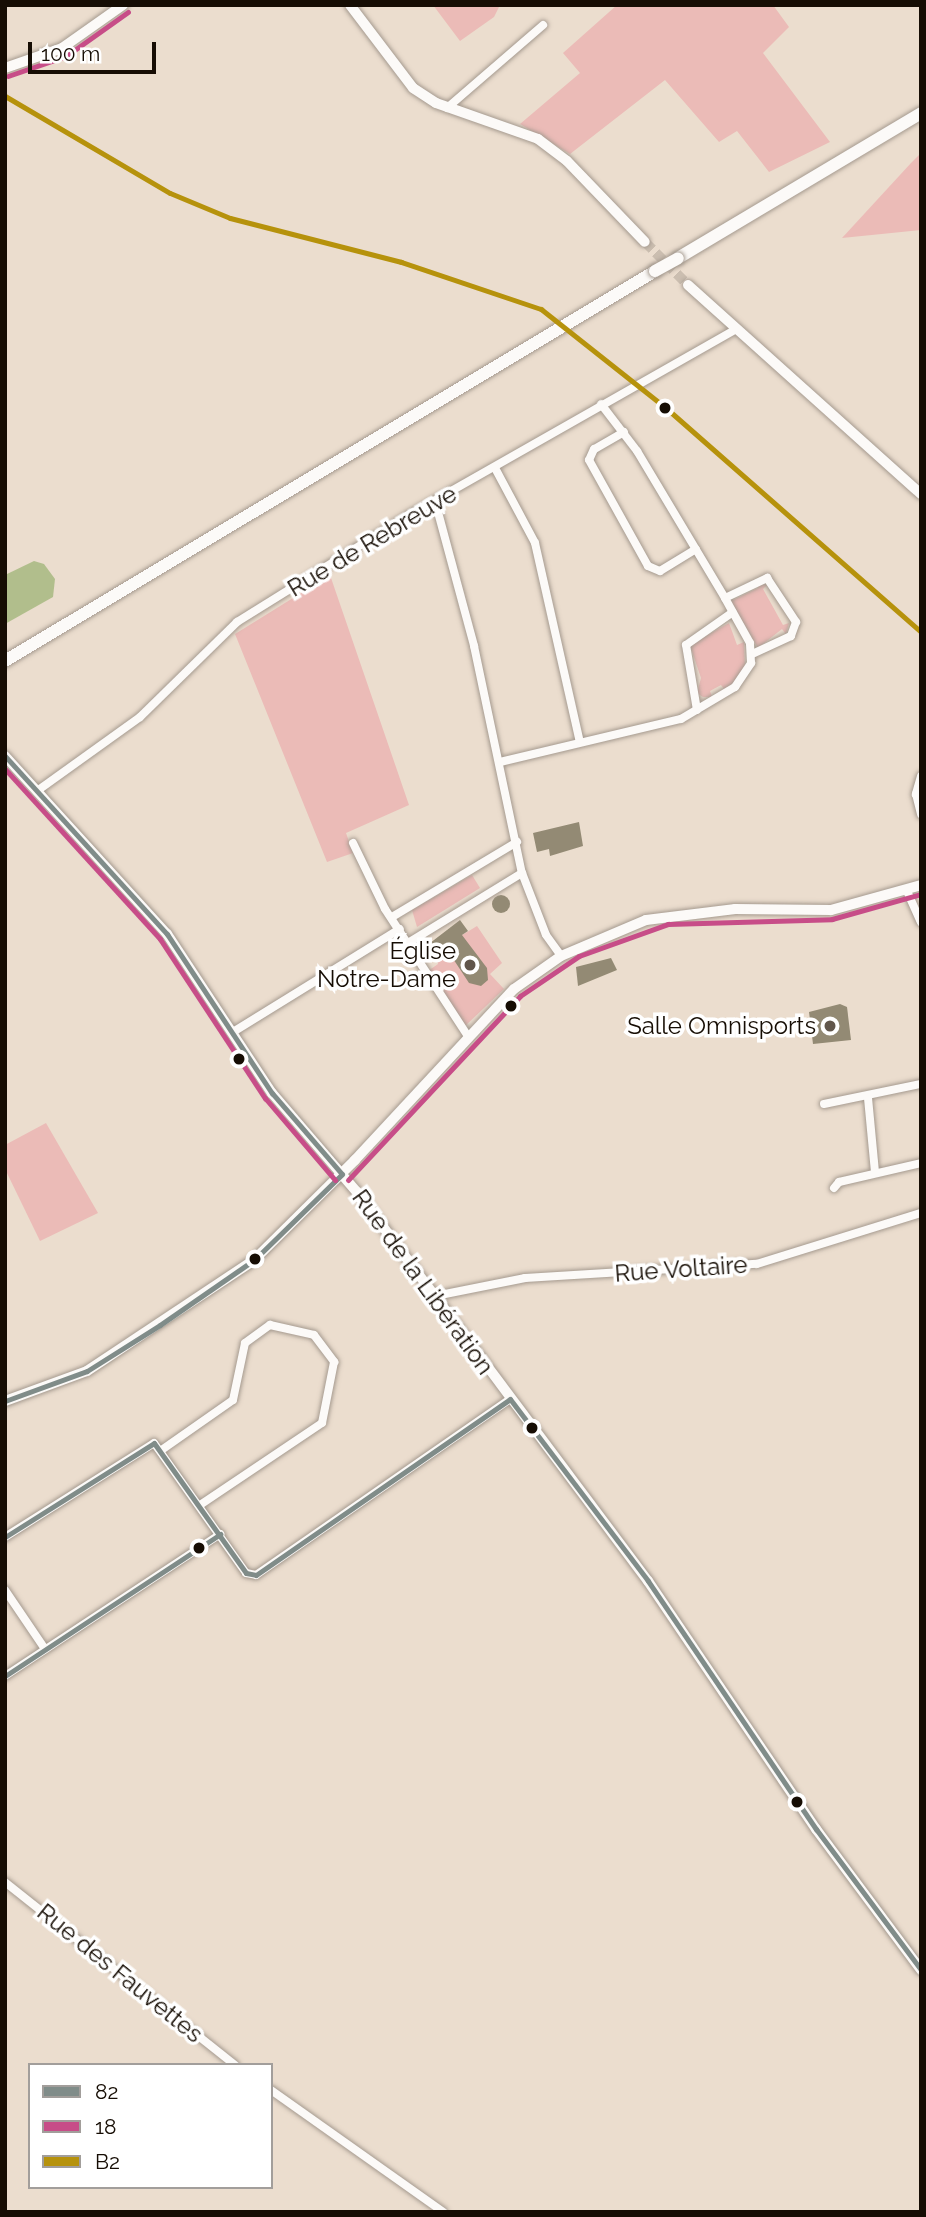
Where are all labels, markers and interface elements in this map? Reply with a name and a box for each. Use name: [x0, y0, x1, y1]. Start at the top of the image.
scale bar: [32, 28, 159, 72]
text: 100 m: [41, 41, 100, 66]
unlabelled marker: [658, 401, 672, 415]
street label: Rue de Rebreuve: [282, 479, 462, 603]
place label: Église Notre-Dame: [317, 937, 456, 993]
marker: Église Notre-Dame: [462, 957, 478, 973]
unlabelled marker: [504, 999, 518, 1013]
place label: Salle Omnisports: [627, 1012, 816, 1040]
marker: Salle Omnisports: [822, 1018, 838, 1034]
unlabelled marker: [232, 1052, 246, 1066]
street label: Rue de la Libération: [346, 1184, 500, 1380]
street label: Rue Voltaire: [613, 1250, 749, 1288]
unlabelled marker: [248, 1252, 262, 1266]
unlabelled marker: [525, 1421, 539, 1435]
unlabelled marker: [192, 1541, 206, 1555]
unlabelled marker: [790, 1795, 804, 1809]
street label: Rue des Fauvettes: [31, 1897, 209, 2049]
legend: [28, 2063, 273, 2189]
text: 82: [95, 2079, 118, 2104]
text: 18: [95, 2114, 116, 2139]
text: B2: [95, 2149, 120, 2174]

